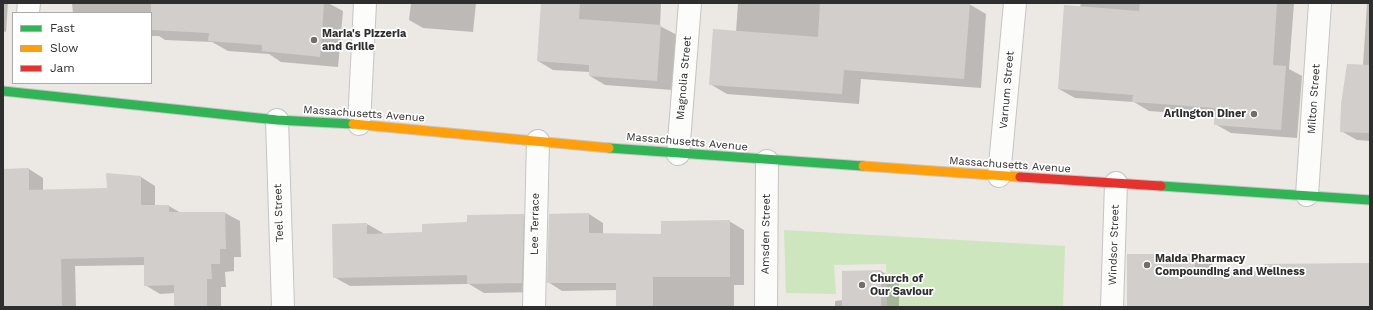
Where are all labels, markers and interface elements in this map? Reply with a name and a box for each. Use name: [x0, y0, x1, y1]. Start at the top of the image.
legend: [12, 12, 152, 84]
text: Fast: [50, 21, 75, 35]
place label: Maria's Pizzeria and Grille: [322, 27, 406, 53]
marker: Maria's Pizzeria and Grille: [309, 35, 319, 45]
street label: Magnolia Street: [674, 35, 694, 121]
text: Slow: [50, 41, 78, 55]
street label: Varnum Street: [997, 51, 1017, 129]
text: Jam: [50, 61, 75, 75]
street label: Milton Street: [1305, 63, 1323, 135]
street label: Massachusetts Avenue: [303, 103, 425, 125]
place label: Arlington Diner: [1164, 107, 1246, 121]
marker: Arlington Diner: [1249, 109, 1259, 119]
street label: Massachusetts Avenue: [626, 130, 748, 154]
street label: Massachusetts Avenue: [949, 154, 1071, 176]
street label: Teel Street: [271, 184, 287, 242]
street label: Lee Terrace: [528, 193, 542, 255]
street label: Amsden Street: [759, 194, 773, 274]
street label: Windsor Street: [1106, 204, 1122, 286]
place label: Maida Pharmacy Compounding and Wellness: [1155, 252, 1305, 278]
marker: Maida Pharmacy Compounding and Wellness: [1142, 260, 1152, 270]
place label: Church of Our Saviour: [870, 272, 933, 298]
marker: Church of Our Saviour: [857, 280, 867, 290]

